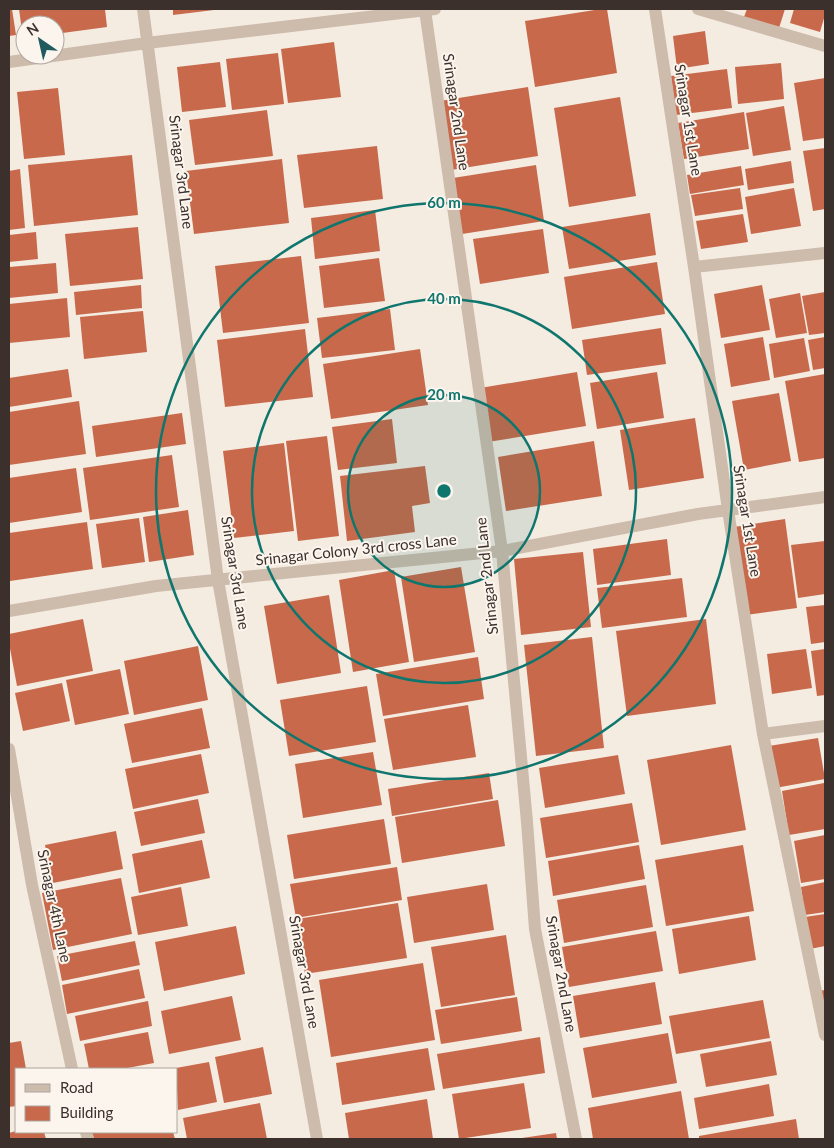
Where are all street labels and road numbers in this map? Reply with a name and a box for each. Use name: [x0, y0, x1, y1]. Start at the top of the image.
street label: Srinagar 2nd Lane: [440, 52, 474, 172]
street label: Srinagar 1st Lane: [671, 63, 707, 177]
street label: Srinagar 3rd Lane: [166, 114, 198, 230]
street label: Srinagar 1st Lane: [730, 464, 766, 578]
street label: Srinagar 3rd Lane: [218, 515, 254, 631]
street label: Srinagar 2nd Lane: [471, 516, 501, 636]
street label: Srinagar Colony 3rd cross Lane: [254, 529, 457, 569]
street label: Srinagar 4th Lane: [34, 848, 76, 964]
street label: Srinagar 3rd Lane: [286, 914, 324, 1030]
street label: Srinagar 2nd Lane: [543, 914, 581, 1033]

